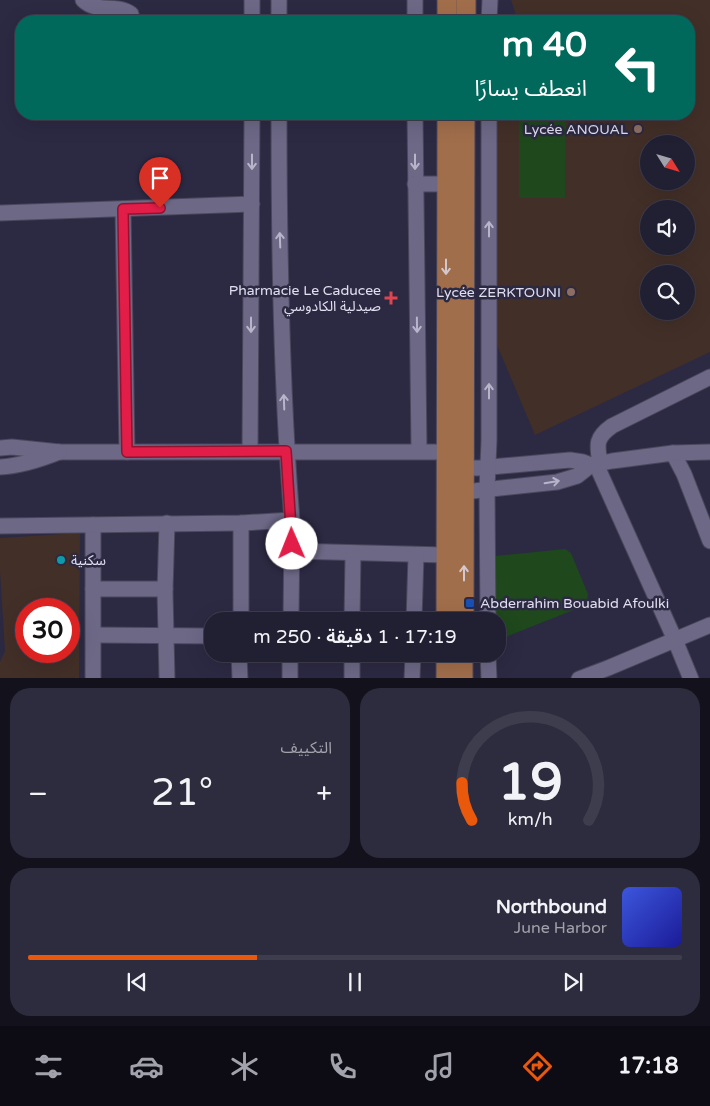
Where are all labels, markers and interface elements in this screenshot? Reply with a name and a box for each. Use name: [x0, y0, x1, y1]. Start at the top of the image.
text: 40 m: [502, 24, 587, 66]
icon: left: [605, 35, 670, 100]
text: انعطف يسارًا: [474, 76, 587, 102]
place label: Lycée ANOUAL: [524, 121, 628, 138]
marker: Lycée ANOUAL: [632, 123, 644, 135]
north arrow: [640, 135, 695, 190]
map controls: [640, 135, 695, 320]
one-way arrow: [247, 154, 257, 170]
one-way arrow: [410, 154, 420, 170]
pin: [139, 157, 181, 208]
icon: arrive: [146, 164, 174, 192]
button: sound: [640, 200, 695, 255]
one-way arrow: [484, 221, 494, 238]
one-way arrow: [275, 232, 284, 248]
one-way arrow: [441, 259, 451, 275]
button: search: [640, 265, 695, 320]
place label: Pharmacie Le Caducee صيدلية الكادوسي: [229, 282, 381, 317]
place label: Lycée ZERKTOUNI: [436, 284, 561, 301]
marker: Lycée ZERKTOUNI: [565, 286, 577, 298]
marker: Pharmacie Le Caducee صيدلية الكادوسي: [385, 292, 397, 304]
one-way arrow: [246, 316, 256, 333]
one-way arrow: [412, 316, 422, 333]
one-way arrow: [484, 384, 494, 400]
one-way arrow: [280, 395, 289, 411]
one-way arrow: [544, 477, 560, 487]
position arrow: [265, 517, 317, 569]
place label: سكنية: [71, 552, 106, 569]
marker: سكنية: [55, 554, 67, 566]
one-way arrow: [459, 565, 469, 581]
place label: Abderrahim Bouabid Afoulki: [480, 595, 669, 612]
marker: Abderrahim Bouabid Afoulki: [464, 597, 476, 609]
speed limit sign: 30: [15, 598, 80, 663]
text: 17:19 · 1 دقيقة · 250 m: [253, 626, 457, 648]
text: التكييف: [280, 738, 332, 758]
text: 19: [497, 751, 563, 814]
text: 21°: [151, 770, 213, 816]
text: −: [28, 777, 48, 811]
text: +: [316, 777, 332, 811]
text: km/h: [508, 809, 552, 830]
text: Northbound: [496, 896, 607, 918]
text: June Harbor: [514, 918, 607, 938]
icon: previous: [123, 968, 151, 996]
icon: pause: [341, 968, 369, 996]
icon: next: [559, 968, 587, 996]
icon: filters: [31, 1049, 66, 1084]
icon: car: [129, 1049, 164, 1084]
icon: climate: [227, 1049, 262, 1084]
icon: phone: [325, 1049, 360, 1084]
icon: music: [422, 1049, 457, 1084]
icon: directions: [520, 1049, 555, 1084]
text: 17:18: [618, 1053, 679, 1079]

